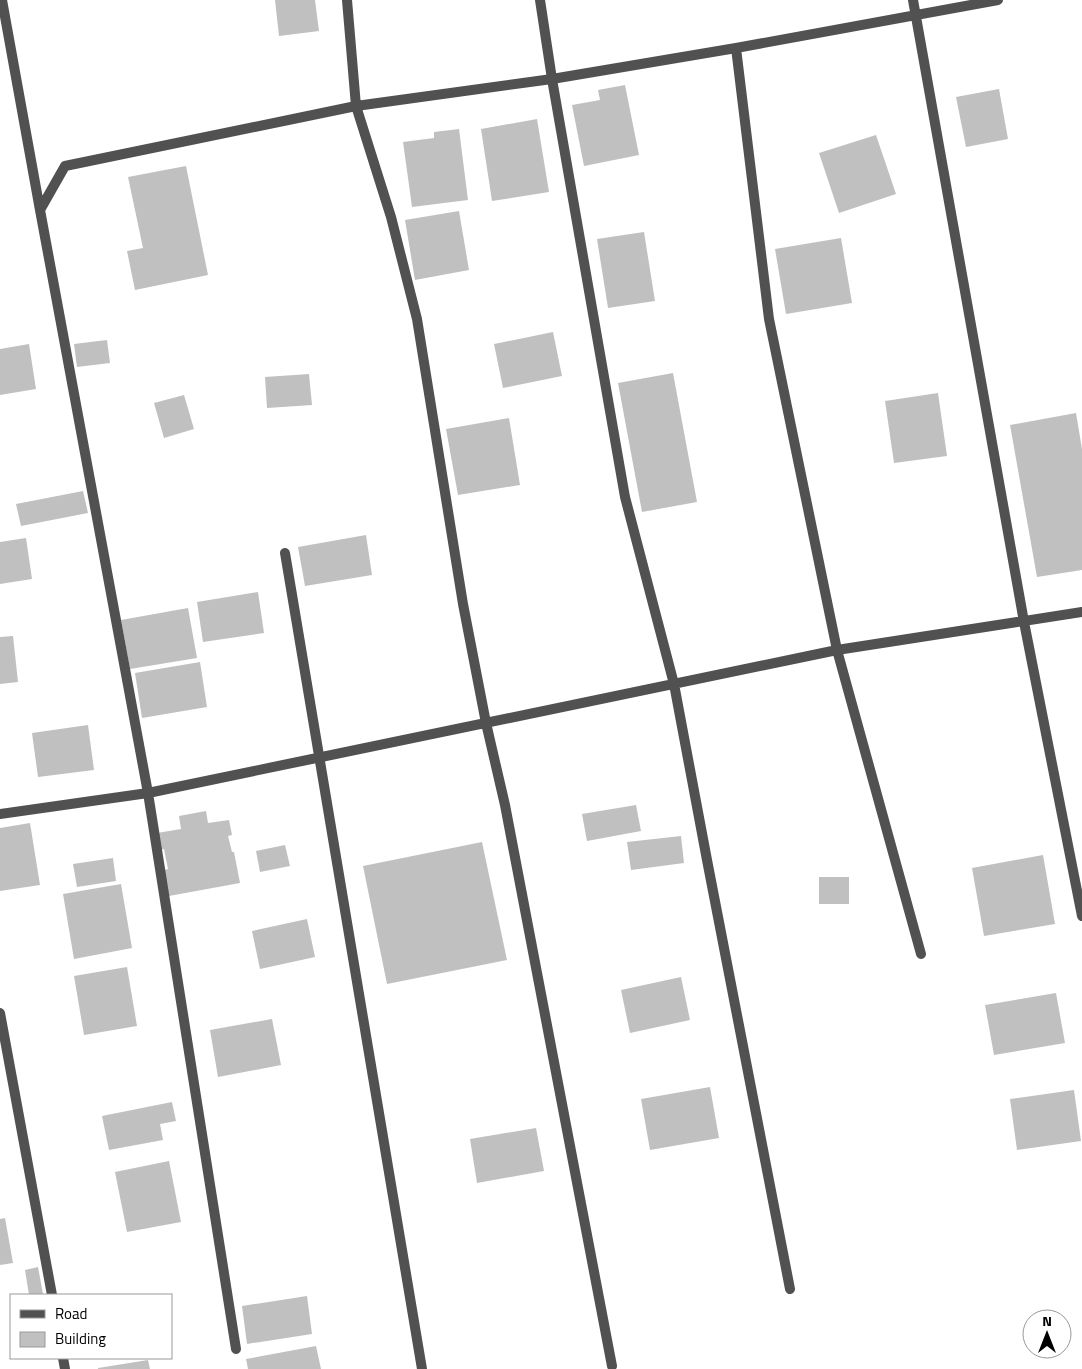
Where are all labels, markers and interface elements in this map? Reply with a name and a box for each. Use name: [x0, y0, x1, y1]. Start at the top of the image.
legend: [10, 1294, 172, 1359]
text: Road: [55, 1302, 87, 1325]
north arrow: [1022, 1309, 1072, 1359]
text: N: [1042, 1310, 1052, 1331]
text: Building: [55, 1327, 106, 1350]

